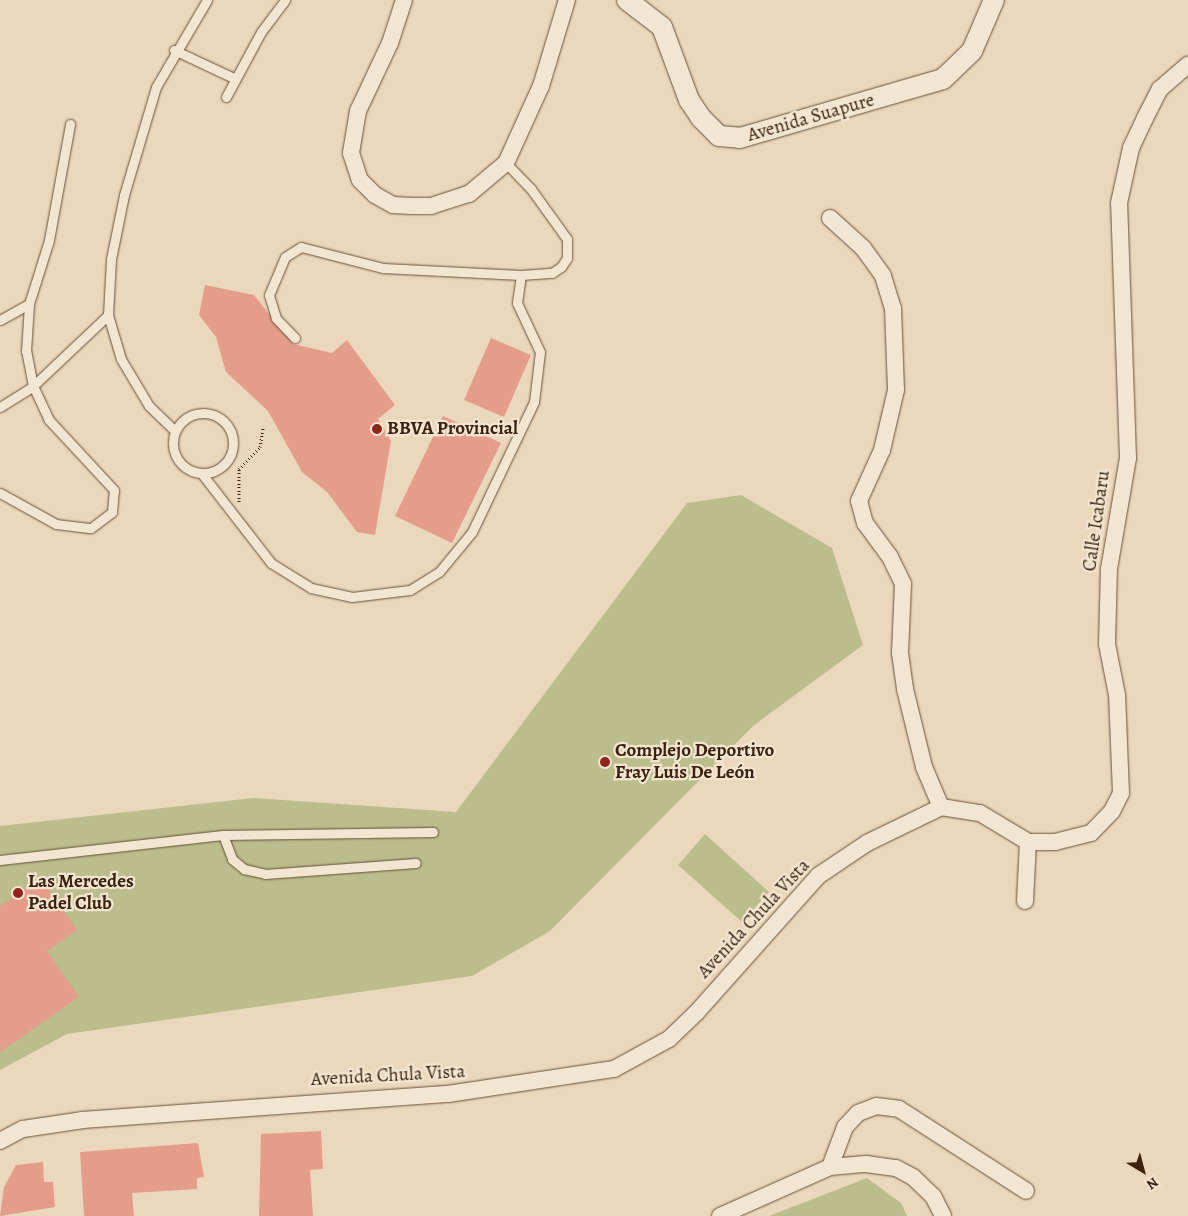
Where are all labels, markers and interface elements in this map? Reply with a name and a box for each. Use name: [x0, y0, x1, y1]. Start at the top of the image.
street label: Avenida Suapure: [745, 89, 877, 147]
place label: BBVA Provincial: [387, 418, 518, 440]
marker: BBVA Provincial: [371, 423, 383, 435]
street label: Calle Icabaru: [1079, 469, 1115, 573]
place label: Complejo Deportivo Fray Luis De León: [615, 740, 774, 784]
marker: Complejo Deportivo Fray Luis De León: [599, 756, 611, 768]
street label: Avenida Chula Vista: [693, 855, 815, 983]
place label: Las Mercedes Padel Club: [28, 871, 134, 915]
marker: Las Mercedes Padel Club: [12, 887, 24, 899]
street label: Avenida Chula Vista: [310, 1061, 466, 1091]
north arrow: [1118, 1146, 1168, 1196]
text: N: [1143, 1173, 1162, 1194]

